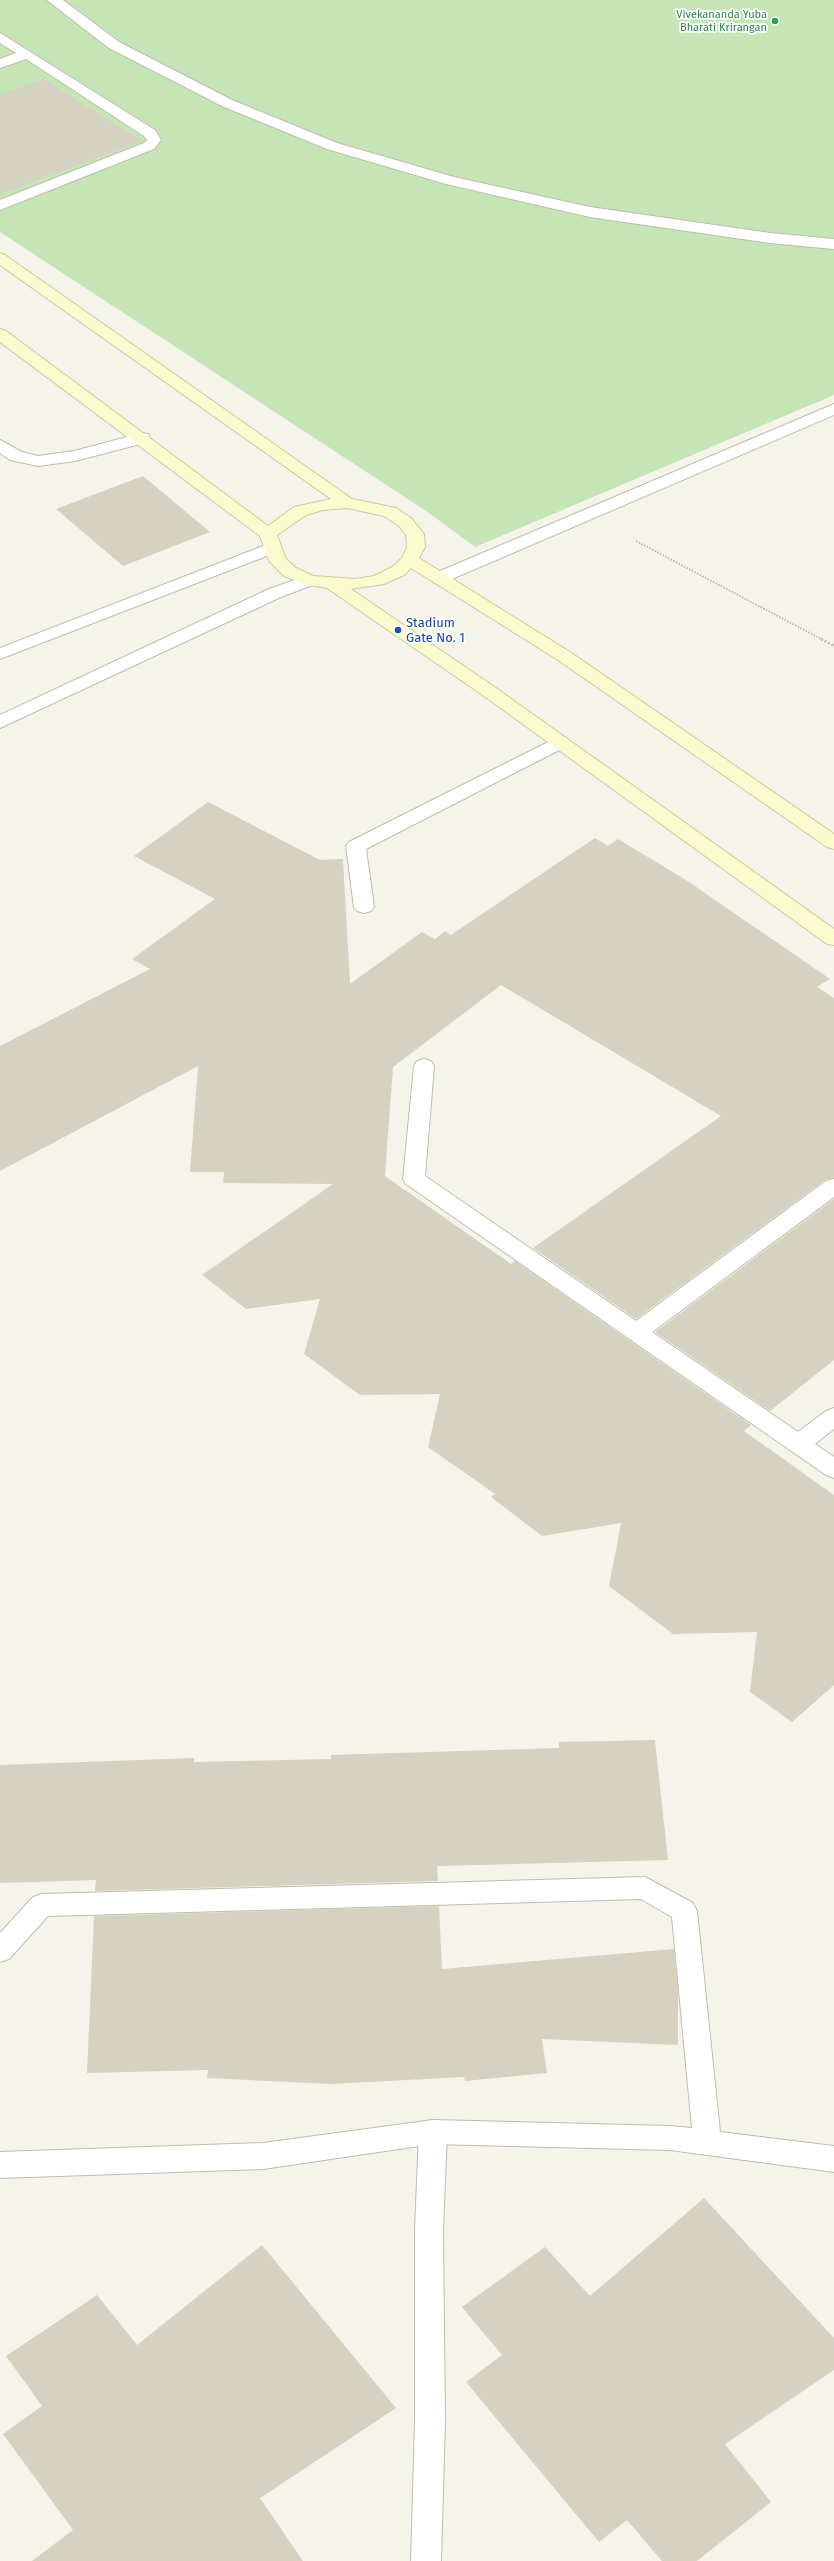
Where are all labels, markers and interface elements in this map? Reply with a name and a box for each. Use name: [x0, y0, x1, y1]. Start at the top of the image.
place label: Vivekananda Yuba Bharati Krirangan: [676, 8, 767, 34]
marker: Vivekananda Yuba Bharati Krirangan: [770, 16, 780, 26]
place label: Stadium Gate No. 1: [406, 615, 465, 646]
marker: Stadium Gate No. 1: [393, 625, 403, 635]

